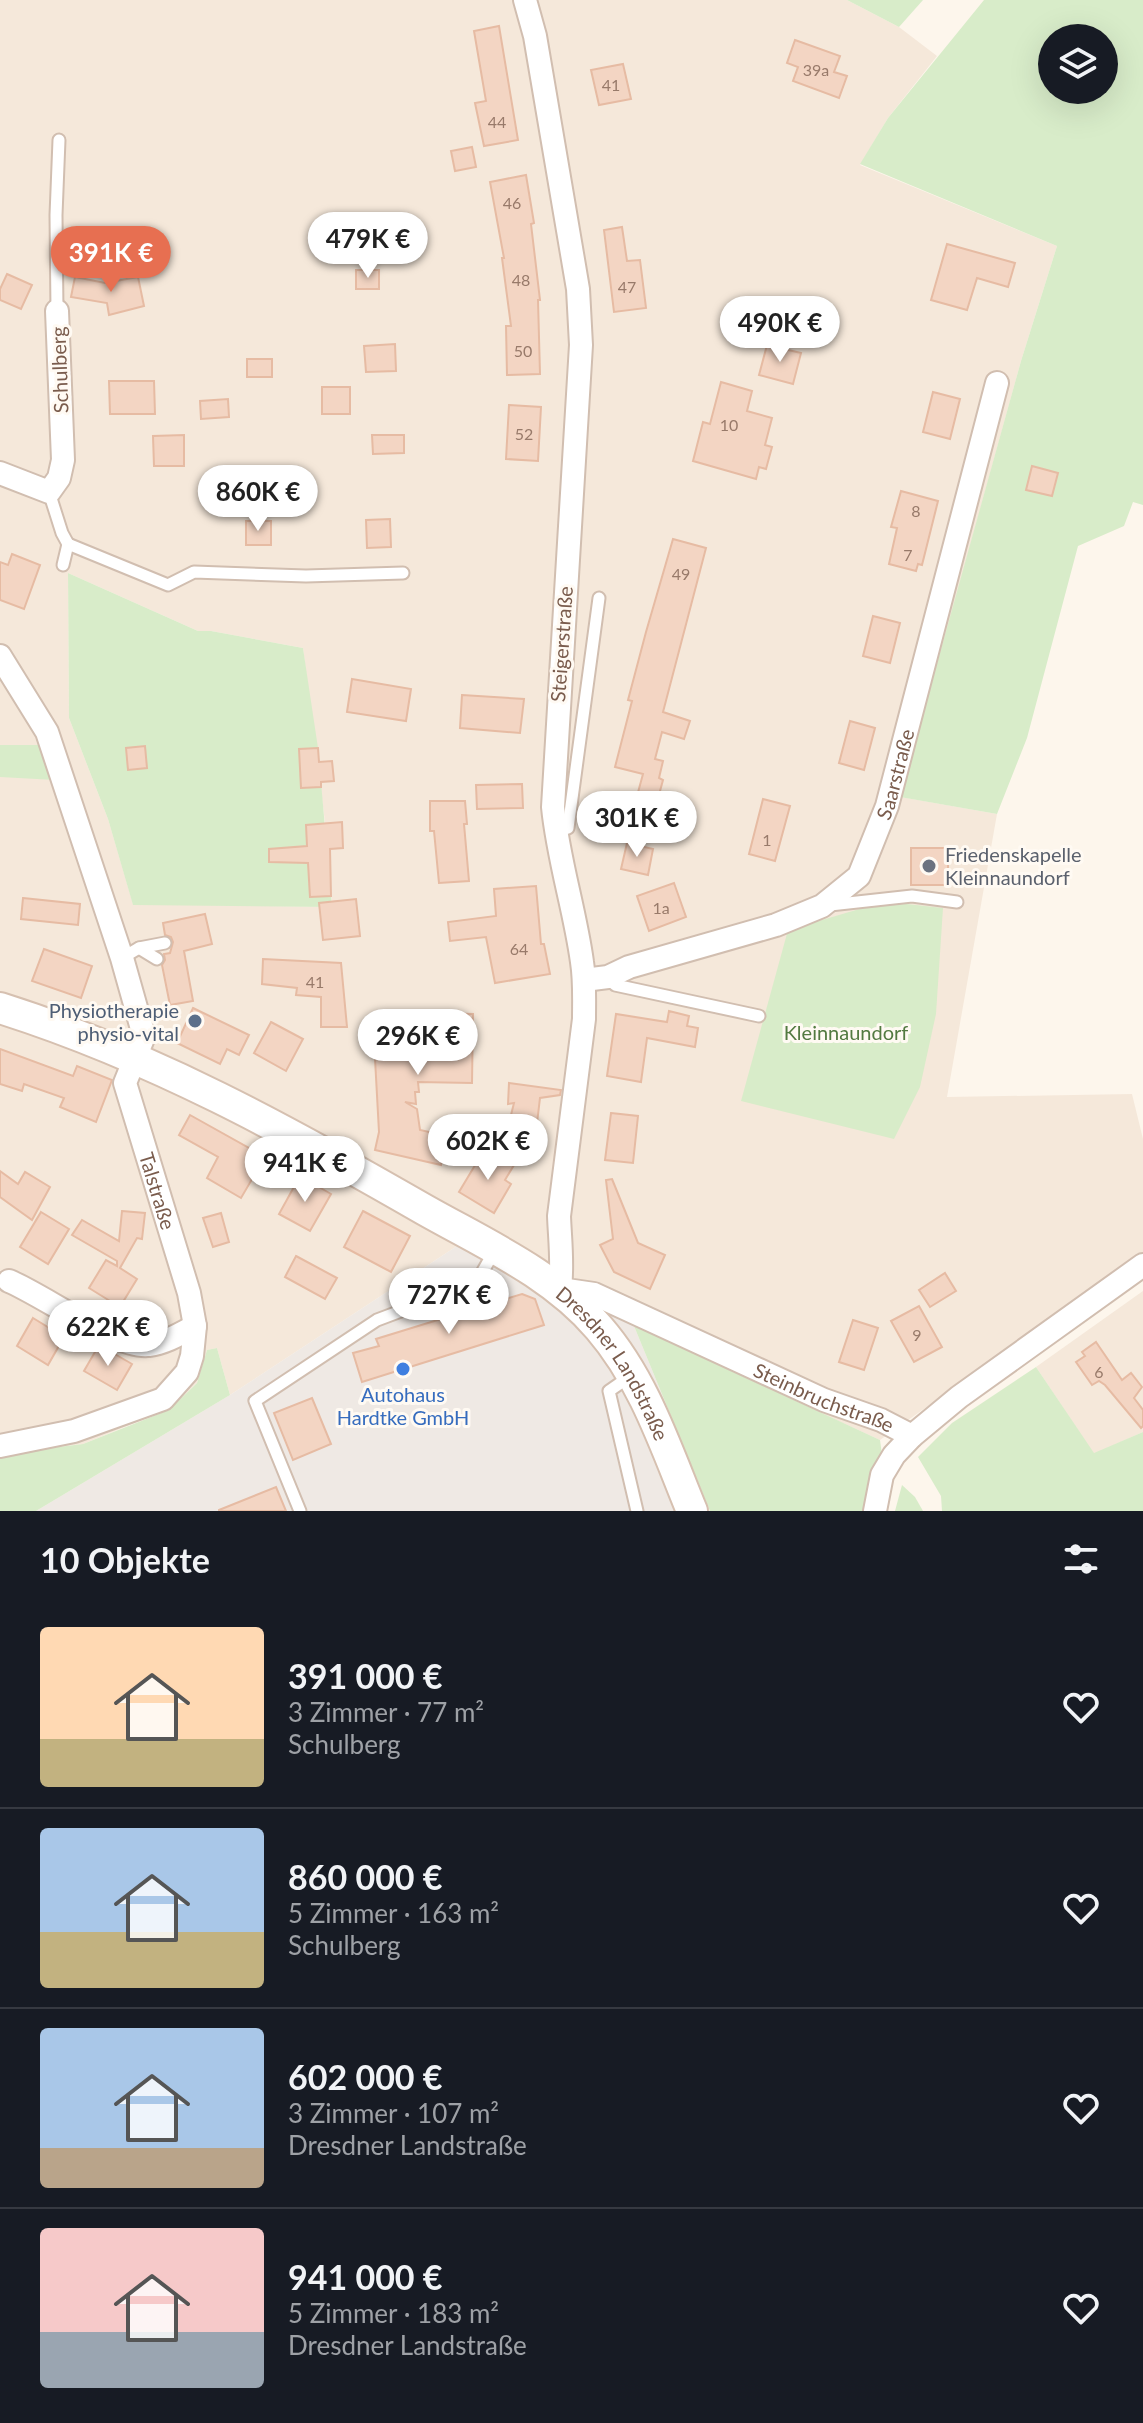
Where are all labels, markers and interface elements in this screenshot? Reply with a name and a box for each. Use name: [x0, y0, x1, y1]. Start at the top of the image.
map controls: [1038, 24, 1118, 104]
button: layers: [1038, 24, 1118, 104]
house number: 39a: [803, 60, 829, 79]
house number: 41: [602, 75, 620, 94]
house number: 44: [488, 112, 506, 131]
house number: 46: [503, 193, 521, 212]
pin: 479K €: [303, 212, 433, 280]
text: 479K €: [326, 222, 410, 254]
pin: 391K €: [46, 226, 176, 294]
text: 391K €: [69, 236, 153, 268]
house number: 48: [512, 270, 530, 289]
house number: 47: [618, 277, 636, 296]
pin: 490K €: [715, 296, 845, 364]
text: 490K €: [738, 306, 822, 338]
street label: Schulberg: [45, 326, 73, 414]
house number: 50: [514, 341, 532, 360]
house number: 10: [720, 415, 738, 434]
house number: 52: [515, 424, 533, 443]
pin: 860K €: [193, 465, 323, 533]
text: 860K €: [216, 475, 300, 507]
house number: 8: [911, 501, 921, 520]
house number: 7: [903, 545, 913, 564]
house number: 49: [672, 564, 690, 583]
street label: Steigerstraße: [545, 585, 577, 703]
street label: Saarstraße: [871, 726, 919, 823]
pin: 301K €: [572, 791, 702, 859]
text: 301K €: [595, 801, 679, 833]
house number: 1: [762, 830, 772, 849]
place label: Friedenskapelle Kleinnaundorf: [945, 842, 1082, 889]
marker: Friedenskapelle Kleinnaundorf: [920, 857, 938, 875]
house number: 1a: [652, 898, 670, 917]
house number: 64: [510, 939, 528, 958]
house number: 41: [306, 972, 324, 991]
place label: Physiotherapie physio-vital: [49, 998, 179, 1045]
pin: 296K €: [353, 1009, 483, 1077]
marker: Physiotherapie physio-vital: [186, 1012, 204, 1030]
text: 296K €: [376, 1019, 460, 1051]
park label: Kleinnaundorf: [784, 1020, 908, 1044]
pin: 602K €: [423, 1114, 553, 1182]
text: 602K €: [446, 1124, 530, 1156]
pin: 941K €: [240, 1136, 370, 1204]
text: 941K €: [263, 1146, 347, 1178]
street label: Talstraße: [135, 1149, 181, 1232]
pin: 727K €: [384, 1268, 514, 1336]
text: 727K €: [407, 1278, 491, 1310]
street label: Dresdner Landstraße: [552, 1281, 674, 1444]
pin: 622K €: [43, 1300, 173, 1368]
text: 622K €: [66, 1310, 150, 1342]
house number: 9: [912, 1325, 922, 1344]
street label: Steinbruchstraße: [750, 1357, 898, 1437]
marker: Autohaus Hardtke GmbH: [394, 1360, 412, 1378]
house number: 6: [1094, 1362, 1104, 1381]
place label: Autohaus Hardtke GmbH: [337, 1382, 469, 1429]
icon: filters: [1059, 1537, 1103, 1581]
text: 10 Objekte: [40, 1539, 210, 1580]
text: 391 000 €: [288, 1655, 443, 1696]
icon: home: [104, 1659, 200, 1755]
icon: heart: [1059, 1685, 1103, 1729]
text: 3 Zimmer · 77 m²: [288, 1696, 484, 1728]
text: Schulberg: [288, 1728, 401, 1760]
text: 860 000 €: [288, 1856, 443, 1897]
icon: home: [104, 1860, 200, 1956]
icon: heart: [1059, 1886, 1103, 1930]
text: 5 Zimmer · 163 m²: [288, 1897, 499, 1929]
text: Schulberg: [288, 1929, 401, 1961]
text: 602 000 €: [288, 2056, 443, 2097]
icon: home: [104, 2060, 200, 2156]
icon: heart: [1059, 2086, 1103, 2130]
text: 3 Zimmer · 107 m²: [288, 2097, 499, 2129]
text: Dresdner Landstraße: [288, 2129, 527, 2161]
text: 941 000 €: [288, 2256, 443, 2297]
icon: home: [104, 2260, 200, 2356]
icon: heart: [1059, 2286, 1103, 2330]
text: 5 Zimmer · 183 m²: [288, 2297, 499, 2329]
text: Dresdner Landstraße: [288, 2329, 527, 2361]

